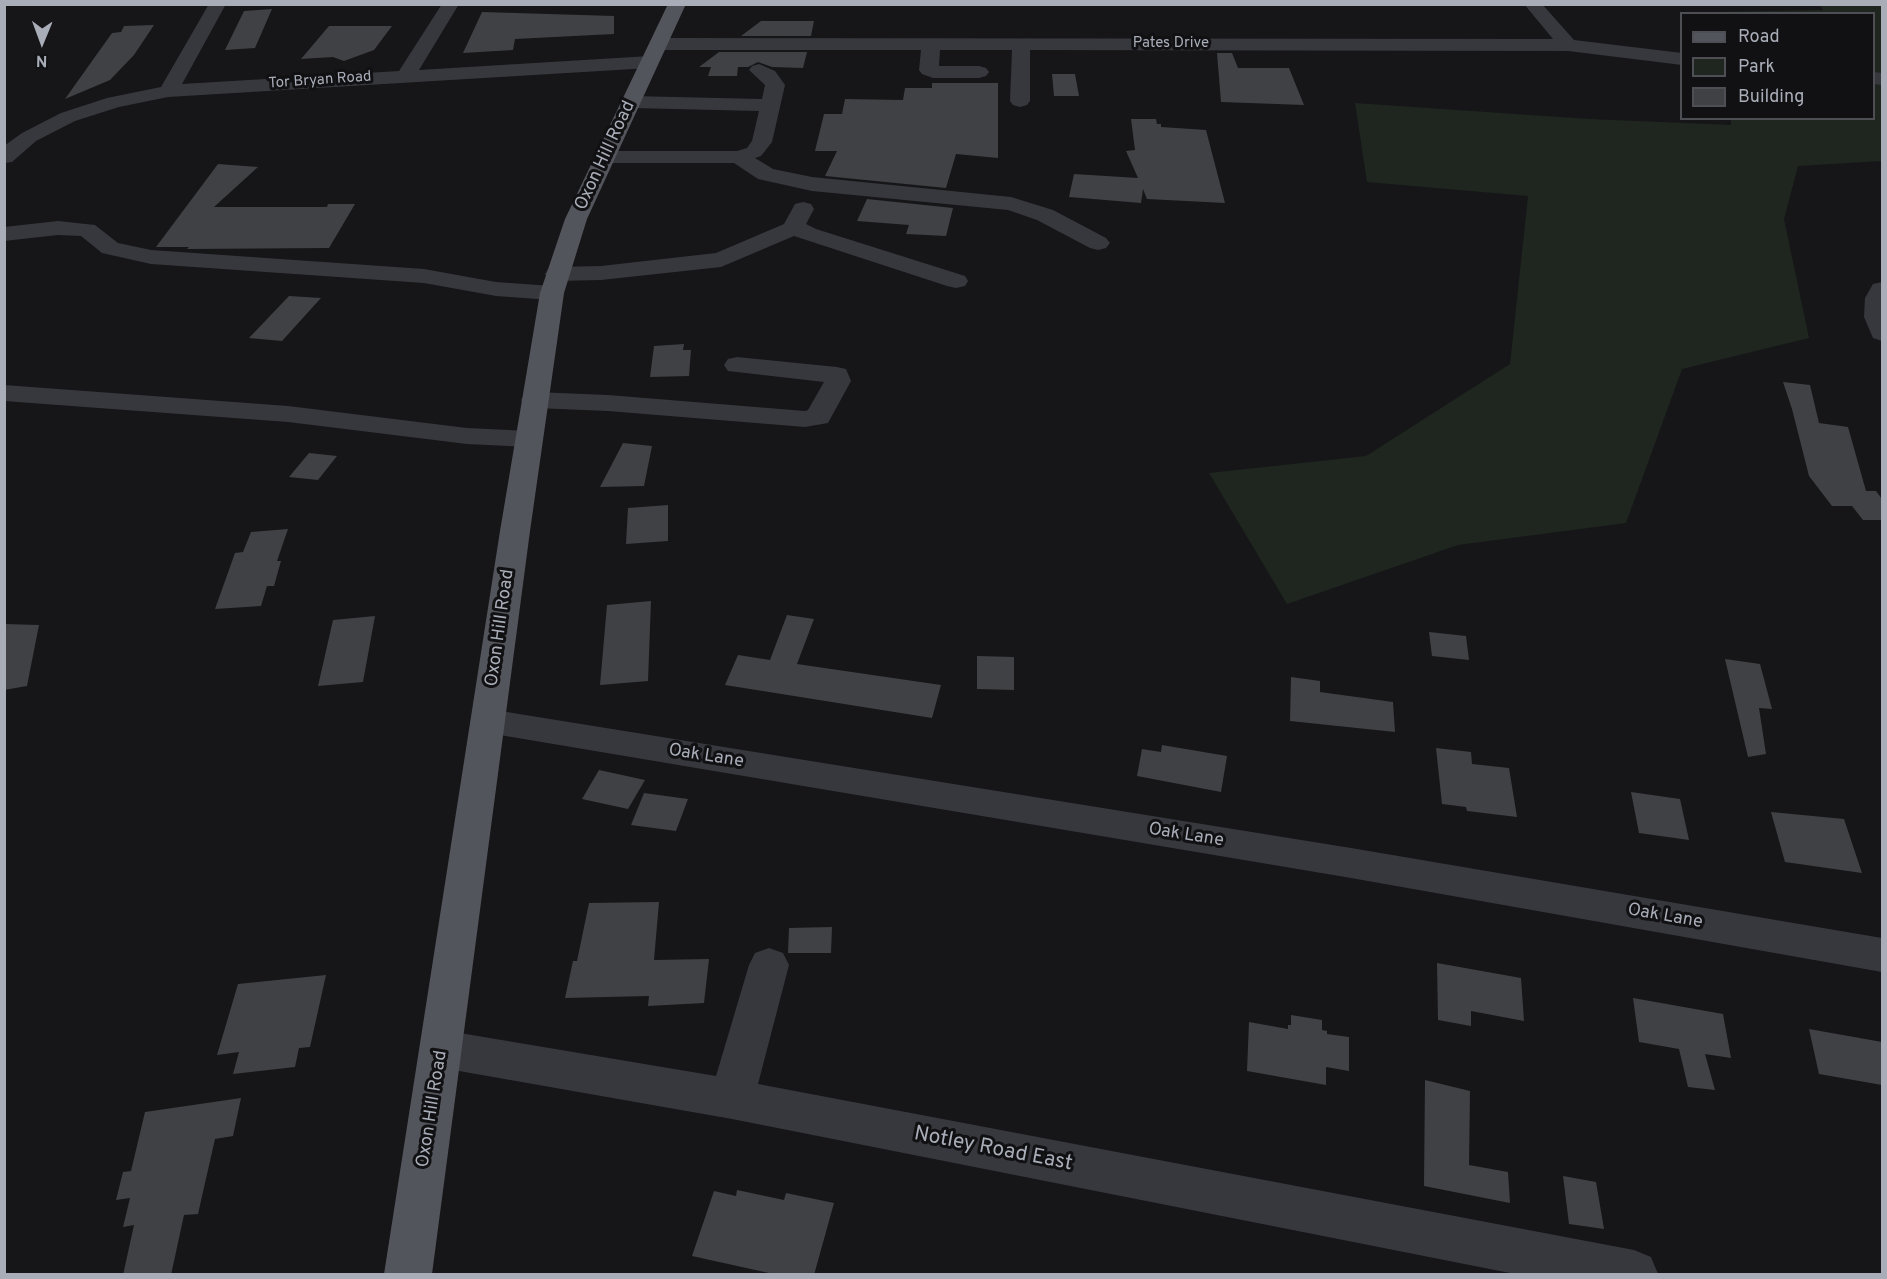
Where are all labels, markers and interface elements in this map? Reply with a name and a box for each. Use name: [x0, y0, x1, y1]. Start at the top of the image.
north arrow: [12, 12, 72, 72]
legend: [1680, 12, 1875, 120]
text: Road: [1738, 26, 1780, 49]
street label: Pates Drive: [1133, 35, 1209, 53]
text: N: [36, 50, 48, 70]
text: Park: [1738, 56, 1775, 79]
street label: Tor Bryan Road: [268, 68, 372, 94]
text: Building: [1738, 86, 1804, 109]
street label: Oxon Hill Road: [571, 98, 641, 214]
street label: Oxon Hill Road: [482, 568, 520, 688]
street label: Oak Lane: [667, 740, 745, 774]
street label: Oak Lane: [1147, 819, 1225, 853]
street label: Oak Lane: [1626, 900, 1704, 934]
street label: Oxon Hill Road: [413, 1049, 453, 1169]
street label: Notley Road East: [912, 1122, 1074, 1178]

